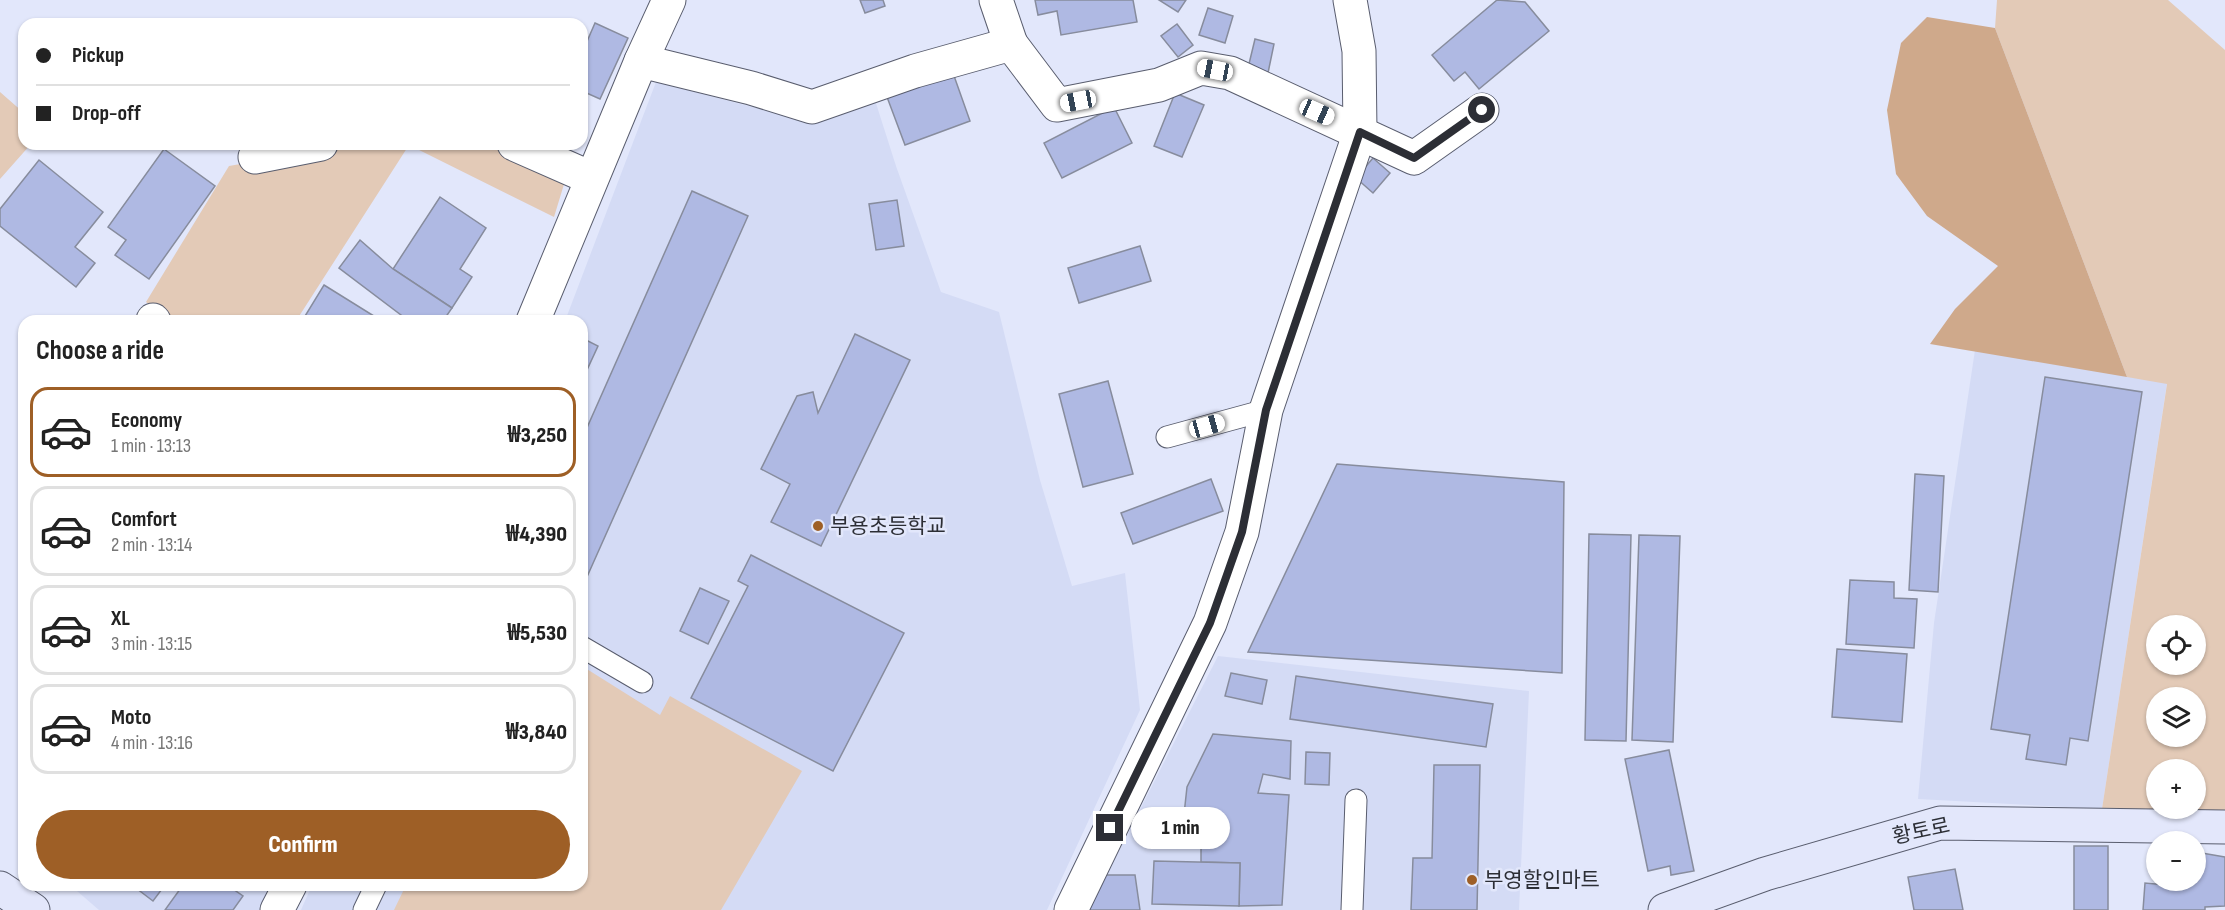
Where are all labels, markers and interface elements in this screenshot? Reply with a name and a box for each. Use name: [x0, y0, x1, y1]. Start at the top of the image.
text: Pickup: [72, 42, 124, 69]
car: [1196, 58, 1234, 82]
car: [1059, 89, 1097, 113]
car: [1297, 96, 1337, 128]
route start: [1468, 96, 1495, 123]
text: Drop-off: [72, 100, 141, 127]
text: Choose a ride: [36, 335, 164, 367]
icon: car: [39, 405, 93, 459]
text: Economy: [111, 407, 182, 434]
car: [1187, 412, 1227, 440]
text: ₩3,250: [508, 422, 567, 449]
text: 1 min · 13:13: [111, 434, 191, 458]
icon: car: [39, 504, 93, 558]
text: Comfort: [111, 506, 177, 533]
place label: 부용초등학교: [830, 514, 946, 539]
marker: 부용초등학교: [811, 519, 825, 533]
text: ₩4,390: [506, 521, 567, 548]
text: 2 min · 13:14: [111, 533, 192, 557]
icon: car: [39, 603, 93, 657]
text: XL: [111, 605, 130, 632]
map controls: [2146, 615, 2206, 891]
button: locate: [2146, 615, 2206, 675]
text: ₩5,530: [507, 620, 567, 647]
text: 3 min · 13:15: [111, 632, 192, 656]
button: layers: [2146, 687, 2206, 747]
icon: car: [39, 702, 93, 756]
text: Moto: [111, 704, 151, 731]
text: ₩3,840: [506, 719, 567, 746]
text: 4 min · 13:16: [111, 731, 193, 755]
button: +: [2146, 759, 2206, 819]
callout: 1 min: [1131, 807, 1230, 849]
button: Confirm: [36, 810, 570, 879]
street label: 황토로: [1890, 813, 1952, 850]
route end: [1096, 814, 1123, 841]
text: 1 min: [1161, 816, 1200, 840]
button: −: [2146, 831, 2206, 891]
place label: 부영할인마트: [1484, 868, 1600, 893]
marker: 부영할인마트: [1465, 873, 1479, 887]

